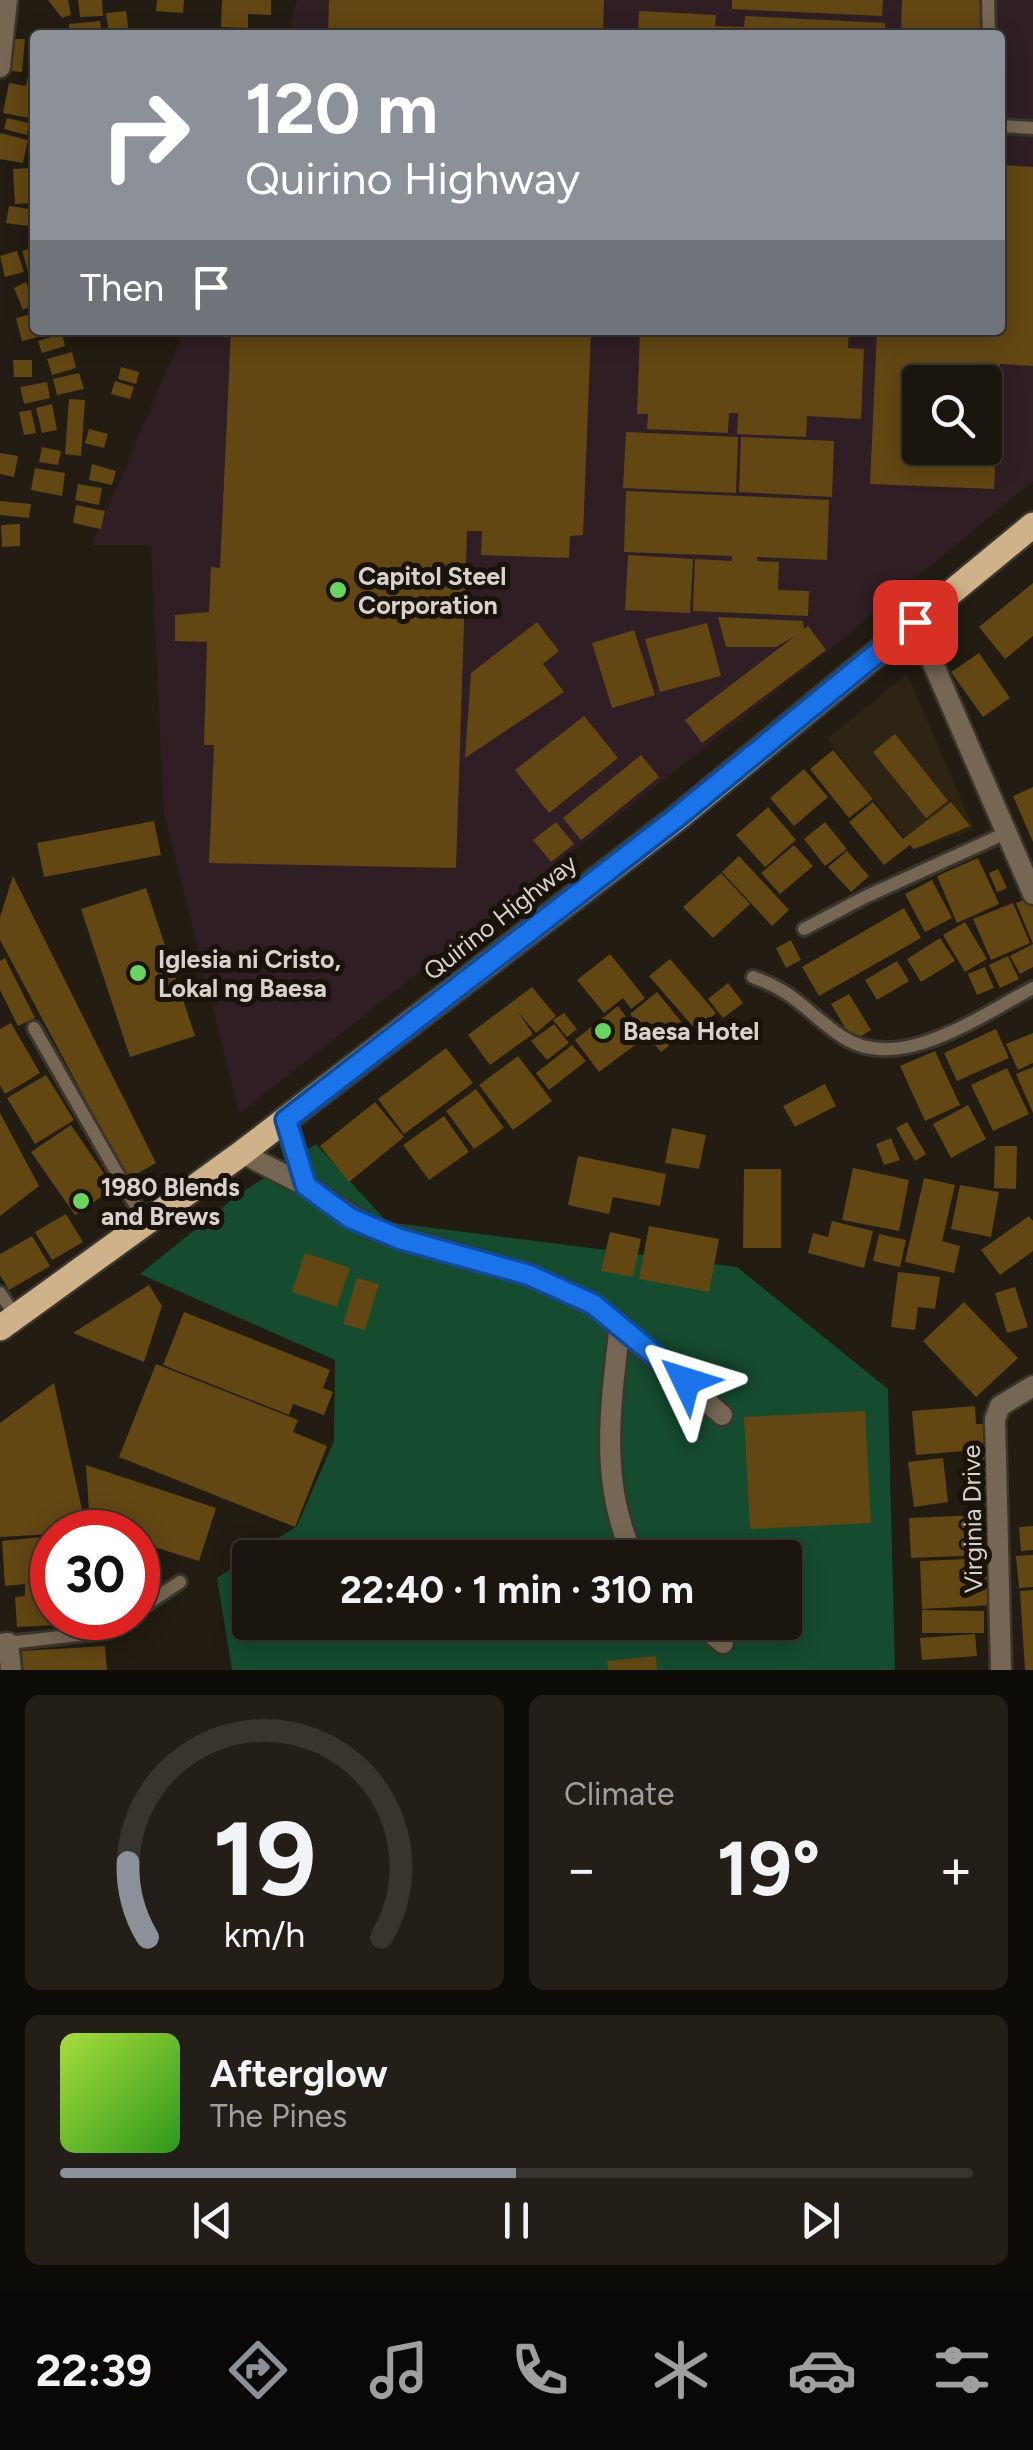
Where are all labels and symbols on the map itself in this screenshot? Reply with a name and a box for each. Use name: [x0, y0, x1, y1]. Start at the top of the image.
place label: Capitol Steel Corporation: [358, 561, 506, 620]
marker: Capitol Steel Corporation: [327, 579, 349, 601]
pin: [873, 580, 958, 665]
street label: Quirino Highway: [417, 848, 583, 986]
place label: Iglesia ni Cristo, Lokal ng Baesa: [158, 944, 341, 1003]
marker: Iglesia ni Cristo, Lokal ng Baesa: [127, 962, 149, 984]
place label: Baesa Hotel: [623, 1016, 760, 1046]
marker: Baesa Hotel: [592, 1020, 614, 1042]
place label: 1980 Blends and Brews: [101, 1172, 240, 1231]
marker: 1980 Blends and Brews: [70, 1190, 92, 1212]
position arrow: [634, 1329, 738, 1433]
street label: Virginia Drive: [956, 1444, 988, 1594]
speed limit sign: 30: [30, 1510, 160, 1640]

